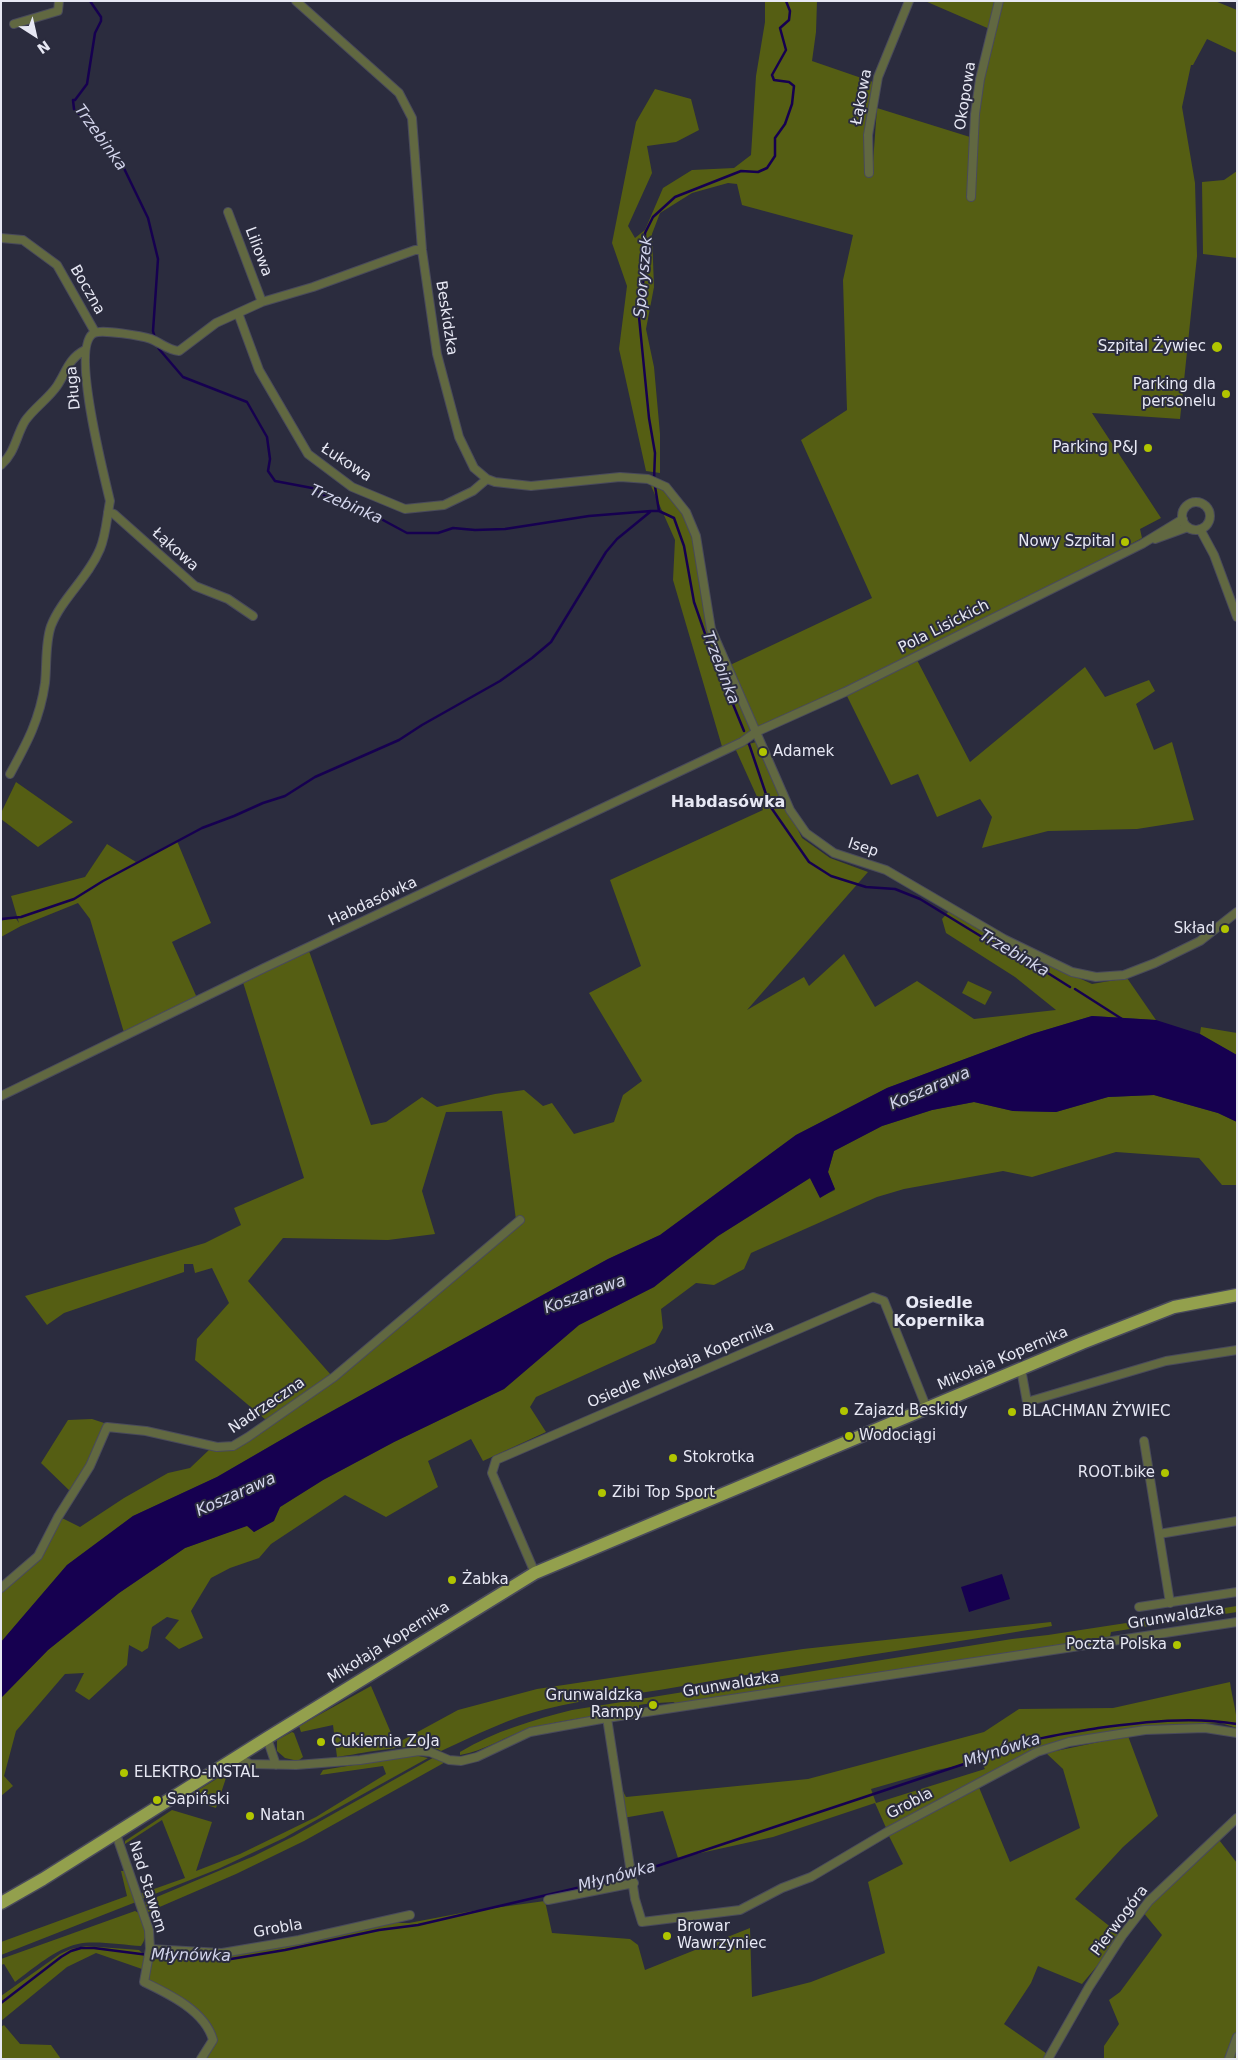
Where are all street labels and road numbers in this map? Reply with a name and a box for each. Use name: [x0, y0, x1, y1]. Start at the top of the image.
street label: Okopowa: [952, 60, 980, 132]
street label: Łąkowa: [848, 68, 876, 126]
street label: Liliowa: [240, 225, 276, 279]
street label: Boczna: [66, 262, 108, 318]
street label: Beskidzka: [431, 279, 461, 357]
street label: Długa: [63, 365, 85, 411]
street label: Łukowa: [317, 440, 375, 486]
street label: Łąkowa: [148, 524, 202, 576]
street label: Pola Lisickich: [896, 596, 992, 658]
street label: Isep: [845, 835, 881, 861]
street label: Habdasówka: [326, 874, 420, 930]
street label: Osiedle Mikołaja Kopernika: [585, 1317, 777, 1413]
street label: Mikołaja Kopernika: [935, 1323, 1071, 1395]
street label: Nadrzeczna: [225, 1374, 309, 1438]
street label: Mikołaja Kopernika: [325, 1598, 453, 1688]
street label: Grunwaldzka: [1126, 1600, 1226, 1634]
street label: Grunwaldzka: [681, 1668, 781, 1702]
street label: Grobla: [884, 1784, 936, 1824]
street label: Nad Stawem: [124, 1839, 170, 1935]
street label: Pierwogóra: [1088, 1882, 1152, 1960]
street label: Grobla: [252, 1916, 304, 1942]

